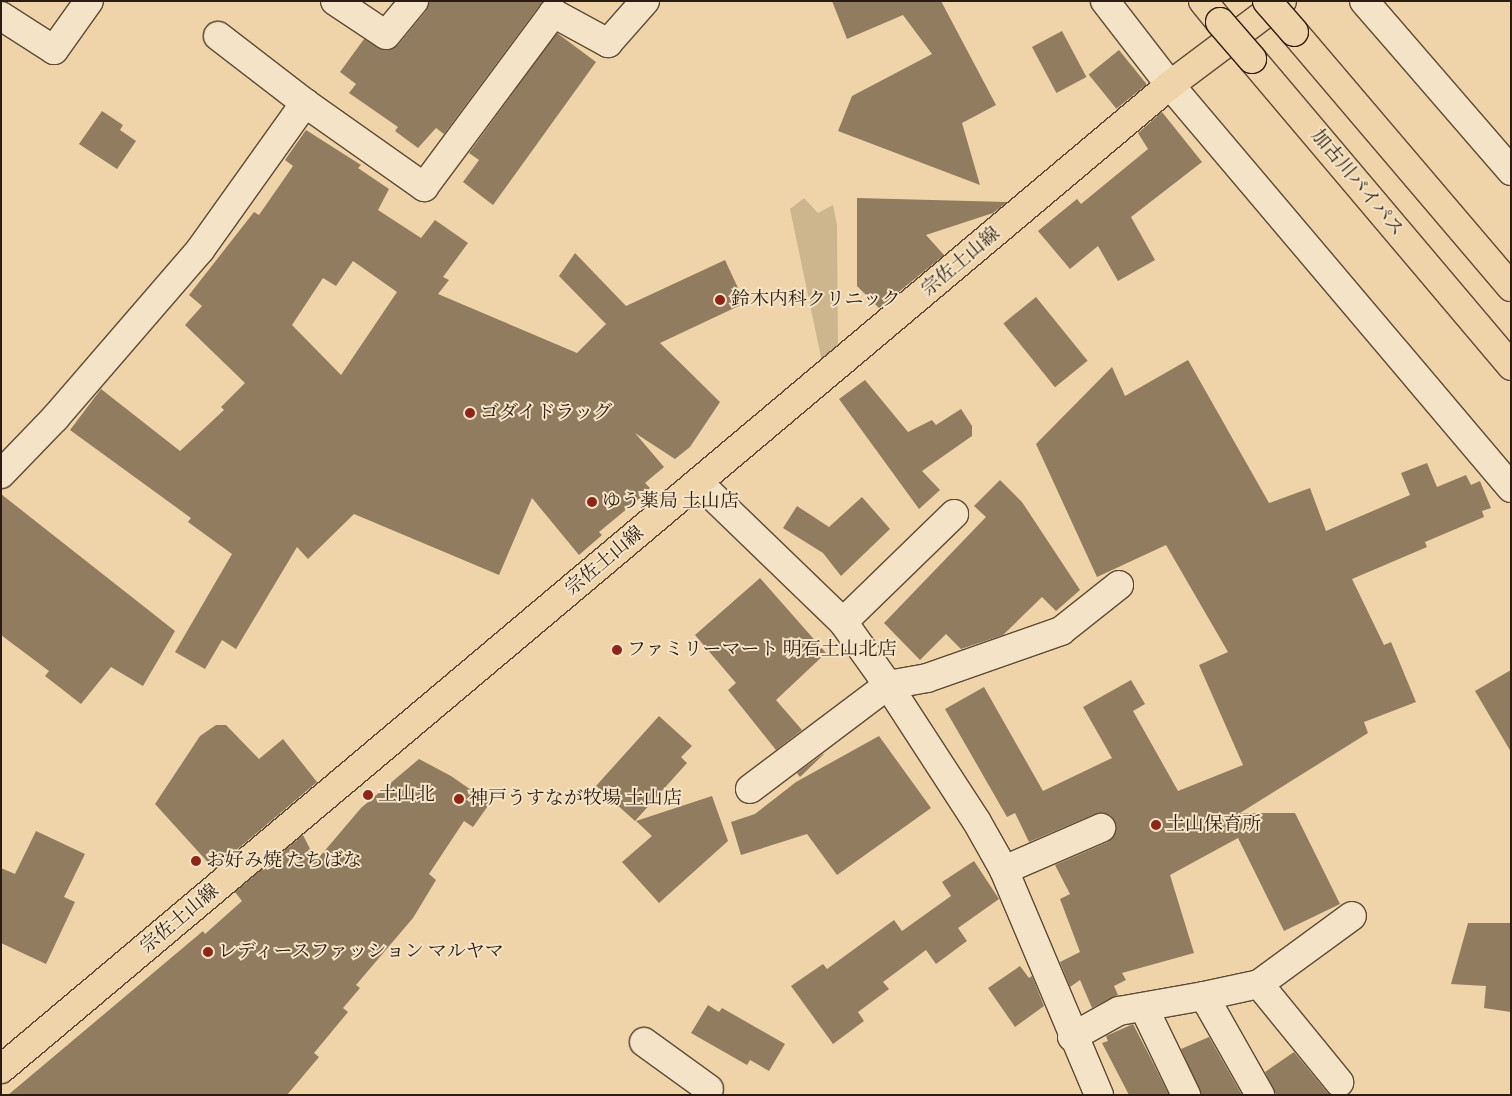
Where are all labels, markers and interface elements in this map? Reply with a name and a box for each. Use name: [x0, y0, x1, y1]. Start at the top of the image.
street label: 加古川バイパス: [1306, 125, 1408, 241]
street label: 宗佐土山線: [917, 223, 1005, 301]
place label: 鈴木内科クリニック: [731, 289, 902, 311]
marker: 鈴木内科クリニック: [713, 293, 727, 307]
place label: ゴダイドラッグ: [480, 402, 613, 424]
marker: ゴダイドラッグ: [464, 407, 476, 419]
place label: ゆう薬局 土山店: [602, 491, 739, 513]
marker: ゆう薬局 土山店: [586, 496, 598, 508]
street label: 宗佐土山線: [561, 522, 649, 600]
place label: ファミリーマート 明石土山北店: [627, 639, 897, 661]
marker: ファミリーマート 明石土山北店: [611, 644, 623, 656]
place label: 土山北: [378, 784, 435, 806]
place label: 神戸うすなが牧場 土山店: [469, 788, 682, 810]
marker: 土山北: [362, 789, 374, 801]
marker: 神戸うすなが牧場 土山店: [453, 793, 465, 805]
place label: 土山保育所: [1166, 814, 1261, 836]
marker: 土山保育所: [1150, 819, 1162, 831]
place label: お好み焼 たちばな: [206, 850, 362, 872]
marker: お好み焼 たちばな: [190, 855, 202, 867]
street label: 宗佐土山線: [136, 880, 224, 958]
place label: レディースファッション マルヤマ: [218, 941, 507, 963]
marker: レディースファッション マルヤマ: [202, 946, 214, 958]

